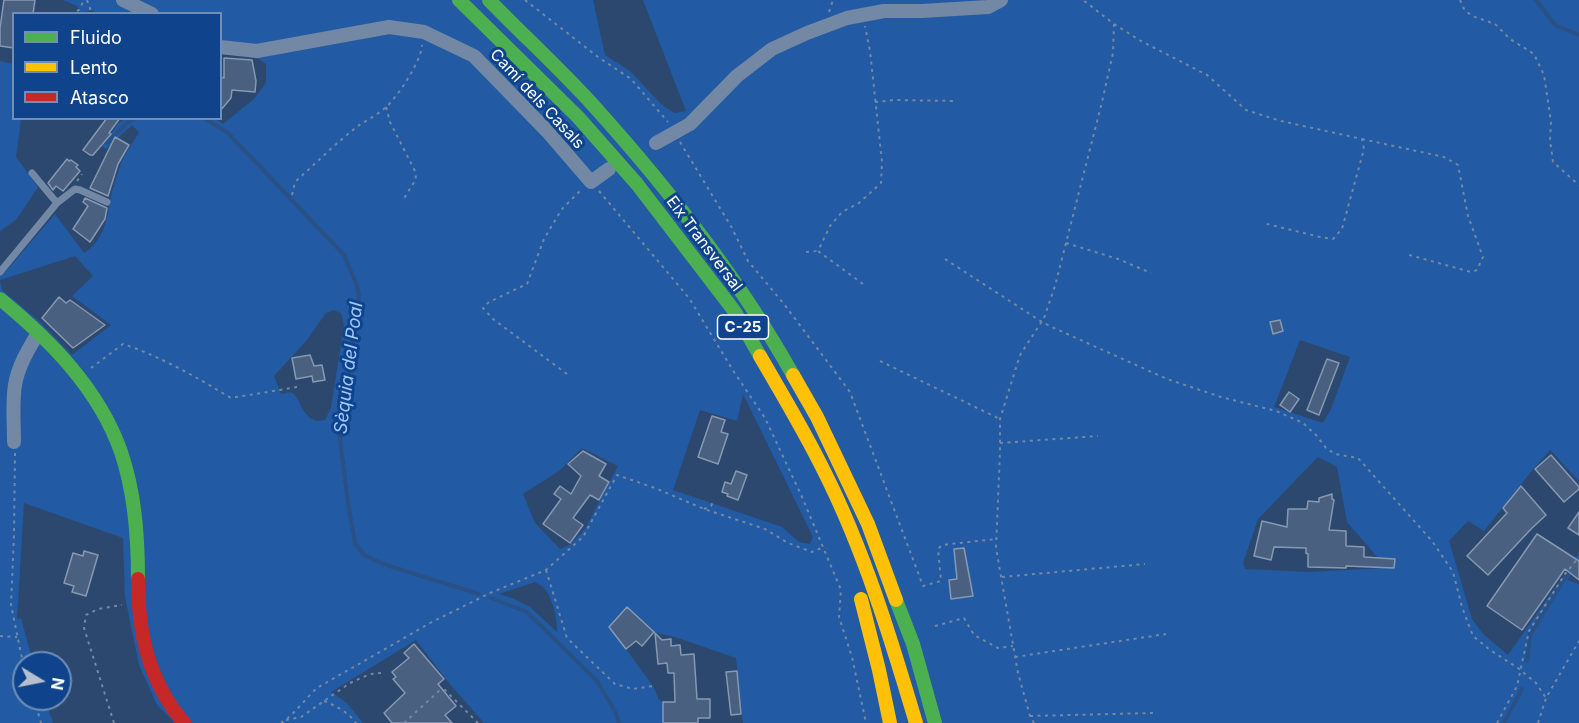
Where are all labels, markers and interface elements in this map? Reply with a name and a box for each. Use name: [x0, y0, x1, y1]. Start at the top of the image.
legend: [12, 12, 222, 120]
text: Fluido: [70, 27, 122, 48]
street label: Camí dels Casals: [486, 45, 588, 153]
text: Lento: [70, 57, 118, 78]
text: Atasco: [70, 87, 129, 108]
street label: Eix Transversal: [662, 193, 746, 295]
water label: Sèquia del Poal: [330, 301, 368, 435]
road number: C-25: [718, 315, 768, 339]
north arrow: [12, 651, 72, 711]
text: N: [47, 676, 69, 692]

